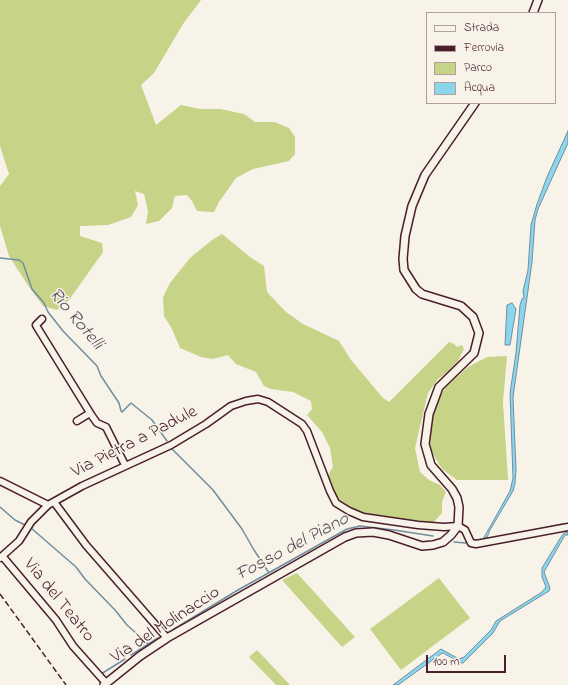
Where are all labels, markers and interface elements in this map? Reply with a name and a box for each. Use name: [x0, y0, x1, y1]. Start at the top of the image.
legend: [426, 12, 556, 104]
text: Strada: [464, 19, 499, 37]
text: Ferrovia: [464, 39, 504, 57]
text: Parco: [464, 59, 492, 77]
text: Acqua: [464, 79, 495, 97]
water label: Rio Rotelli: [43, 284, 107, 356]
street label: Via Pietra a Padule: [69, 402, 201, 484]
water label: Fosso del Piano: [233, 509, 353, 587]
street label: Via del Teatro: [18, 555, 98, 647]
street label: Via del Molinaccio: [107, 583, 225, 669]
scale bar: [428, 647, 508, 673]
text: 100 m: [433, 653, 460, 671]

